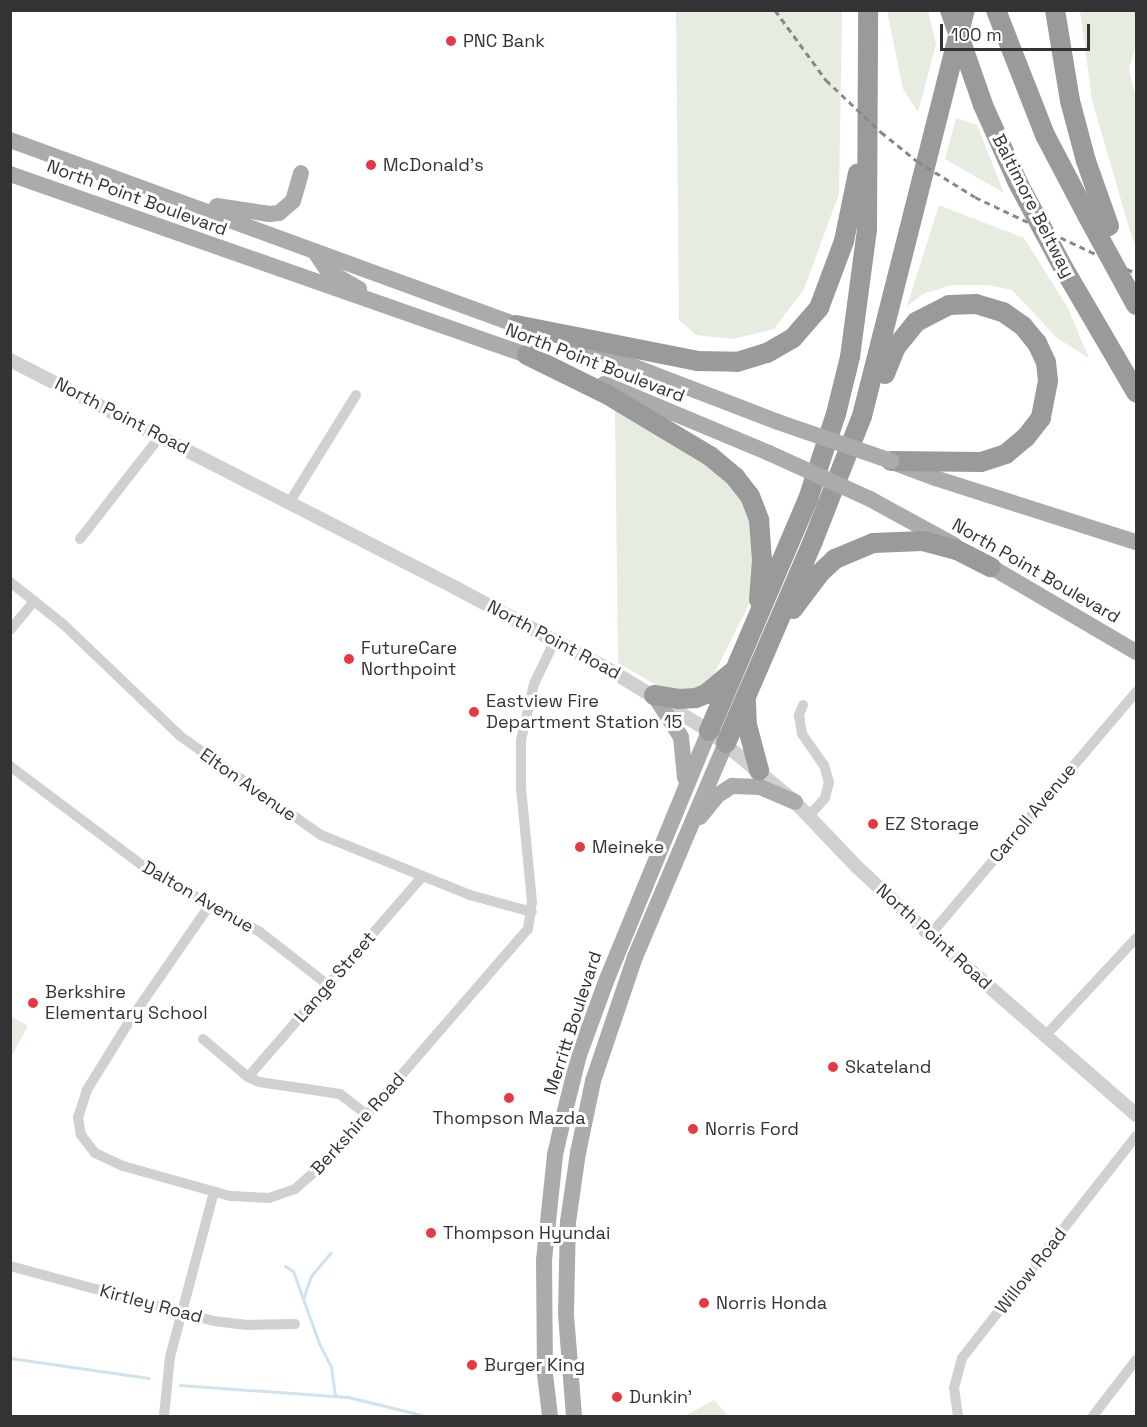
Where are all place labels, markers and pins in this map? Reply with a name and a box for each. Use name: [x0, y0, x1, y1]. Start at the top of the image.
place label: PNC Bank: [463, 30, 545, 52]
marker: PNC Bank: [444, 34, 458, 48]
place label: McDonald's: [383, 154, 484, 176]
marker: McDonald's: [364, 158, 378, 172]
place label: FutureCare Northpoint: [361, 638, 457, 680]
marker: FutureCare Northpoint: [342, 652, 356, 666]
place label: Eastview Fire Department Station 15: [486, 691, 682, 734]
marker: Eastview Fire Department Station 15: [467, 705, 481, 719]
place label: EZ Storage: [885, 813, 979, 835]
marker: EZ Storage: [866, 817, 880, 831]
place label: Meineke: [592, 836, 664, 858]
marker: Meineke: [573, 840, 587, 854]
place label: Berkshire Elementary School: [45, 982, 208, 1024]
marker: Berkshire Elementary School: [26, 996, 40, 1010]
place label: Skateland: [845, 1056, 931, 1078]
marker: Skateland: [826, 1060, 840, 1074]
marker: Thompson Mazda: [502, 1091, 516, 1105]
place label: Thompson Mazda: [433, 1107, 585, 1129]
place label: Norris Ford: [705, 1118, 799, 1140]
marker: Norris Ford: [686, 1122, 700, 1136]
place label: Thompson Hyundai: [443, 1222, 610, 1244]
marker: Thompson Hyundai: [424, 1226, 438, 1240]
place label: Norris Honda: [716, 1292, 827, 1314]
marker: Norris Honda: [697, 1296, 711, 1310]
place label: Burger King: [484, 1354, 585, 1376]
marker: Burger King: [465, 1358, 479, 1372]
place label: Dunkin': [629, 1386, 692, 1408]
marker: Dunkin': [610, 1390, 624, 1404]

